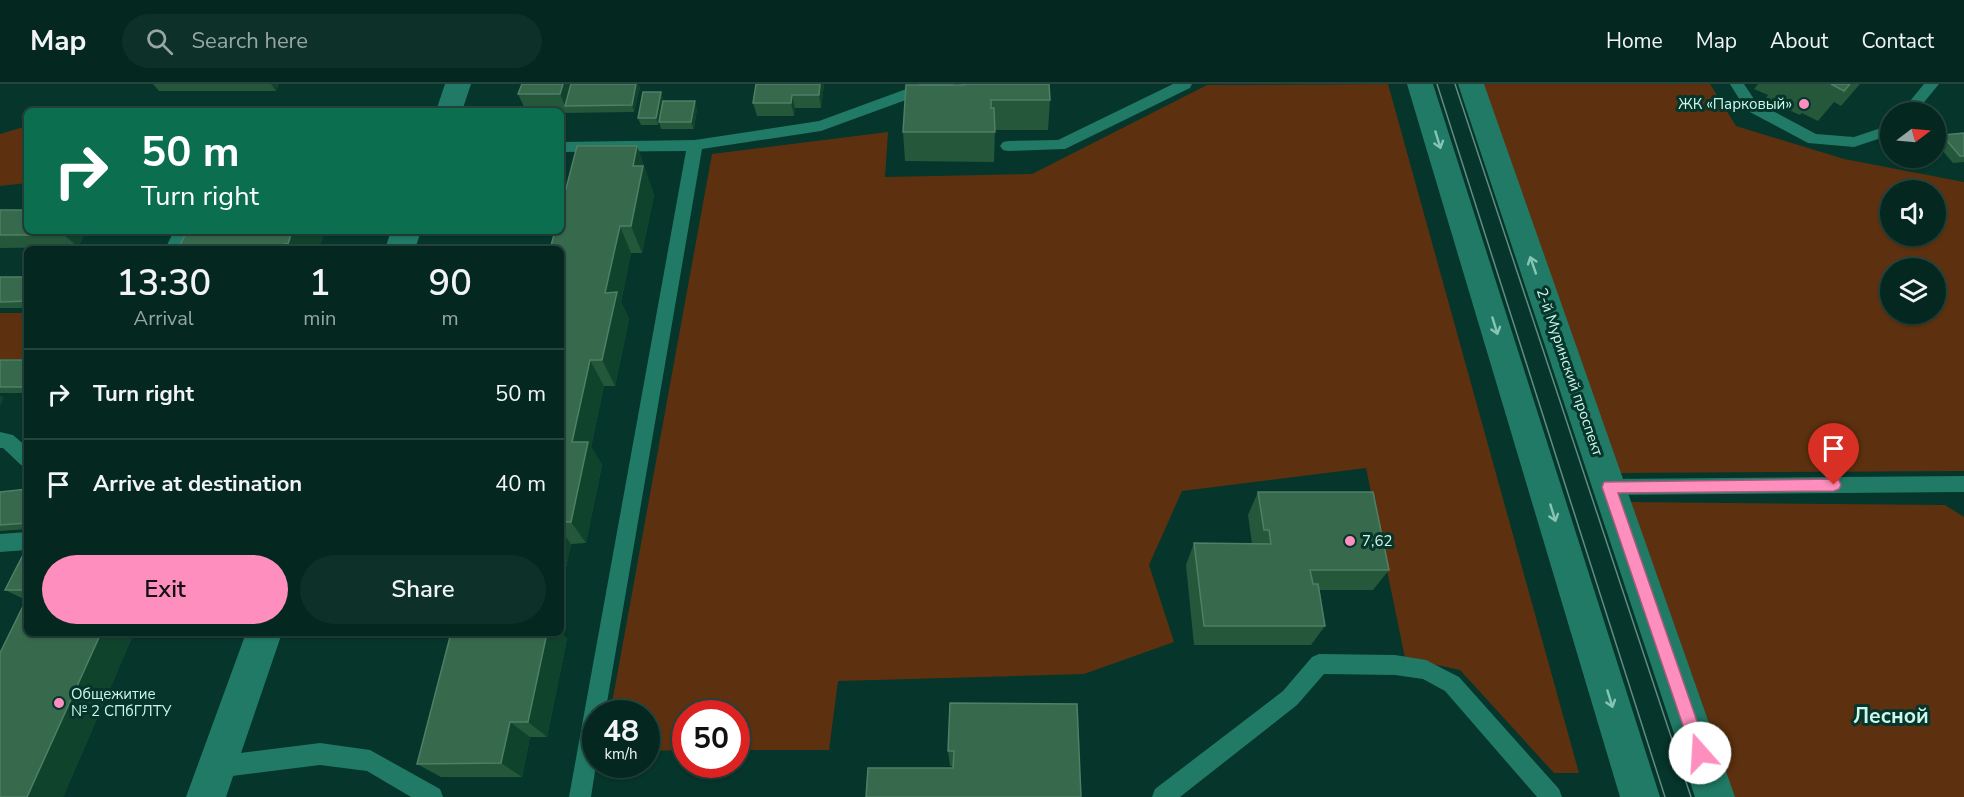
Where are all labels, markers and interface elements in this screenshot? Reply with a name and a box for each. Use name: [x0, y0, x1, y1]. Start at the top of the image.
search box: [122, 14, 542, 68]
text: Map: [30, 22, 86, 60]
icon: search: [143, 25, 176, 58]
text: Search here: [191, 26, 308, 56]
text: Home: [1606, 27, 1663, 55]
text: Map: [1696, 27, 1737, 55]
text: About: [1770, 27, 1828, 55]
text: Contact: [1861, 27, 1934, 55]
place label: ЖК «Парковый»: [1678, 94, 1792, 114]
marker: ЖК «Парковый»: [1797, 97, 1811, 111]
north arrow: [1880, 102, 1946, 168]
map controls: [1880, 102, 1946, 324]
text: 50 m: [141, 124, 240, 181]
one-way arrow: [1433, 130, 1444, 149]
icon: right: [42, 132, 120, 210]
text: Turn right: [141, 178, 259, 215]
button: sound: [1880, 180, 1946, 246]
one-way arrow: [1527, 256, 1538, 275]
button: layers: [1880, 258, 1946, 324]
text: 13:30: [116, 259, 211, 308]
text: 1: [309, 259, 331, 308]
text: 90: [429, 259, 472, 308]
street label: 2-й Муринский проспект: [1532, 285, 1608, 459]
text: Arrival: [134, 305, 194, 332]
text: min: [303, 305, 336, 332]
text: m: [442, 305, 459, 332]
one-way arrow: [1490, 316, 1501, 335]
icon: right: [42, 378, 75, 411]
text: Turn right: [93, 379, 194, 409]
text: 50 m: [495, 379, 546, 409]
pin: [1808, 423, 1859, 485]
icon: arrive: [1817, 432, 1850, 465]
icon: arrive: [42, 468, 75, 501]
text: Arrive at destination: [93, 469, 302, 499]
text: 40 m: [495, 469, 546, 499]
one-way arrow: [1548, 503, 1559, 522]
place label: 7,62: [1362, 531, 1392, 551]
marker: 7,62: [1343, 534, 1357, 548]
button: Exit: [42, 555, 288, 624]
button: Share: [300, 555, 546, 624]
place label: Общежитие № 2 СПбГЛТУ: [71, 684, 172, 721]
one-way arrow: [1605, 689, 1616, 708]
marker: Общежитие № 2 СПбГЛТУ: [52, 696, 66, 710]
speed limit sign: 50: [672, 700, 750, 778]
district label: Лесной: [1853, 702, 1929, 730]
text: 48: [603, 711, 639, 752]
position arrow: [1668, 721, 1732, 785]
text: km/h: [604, 744, 638, 764]

